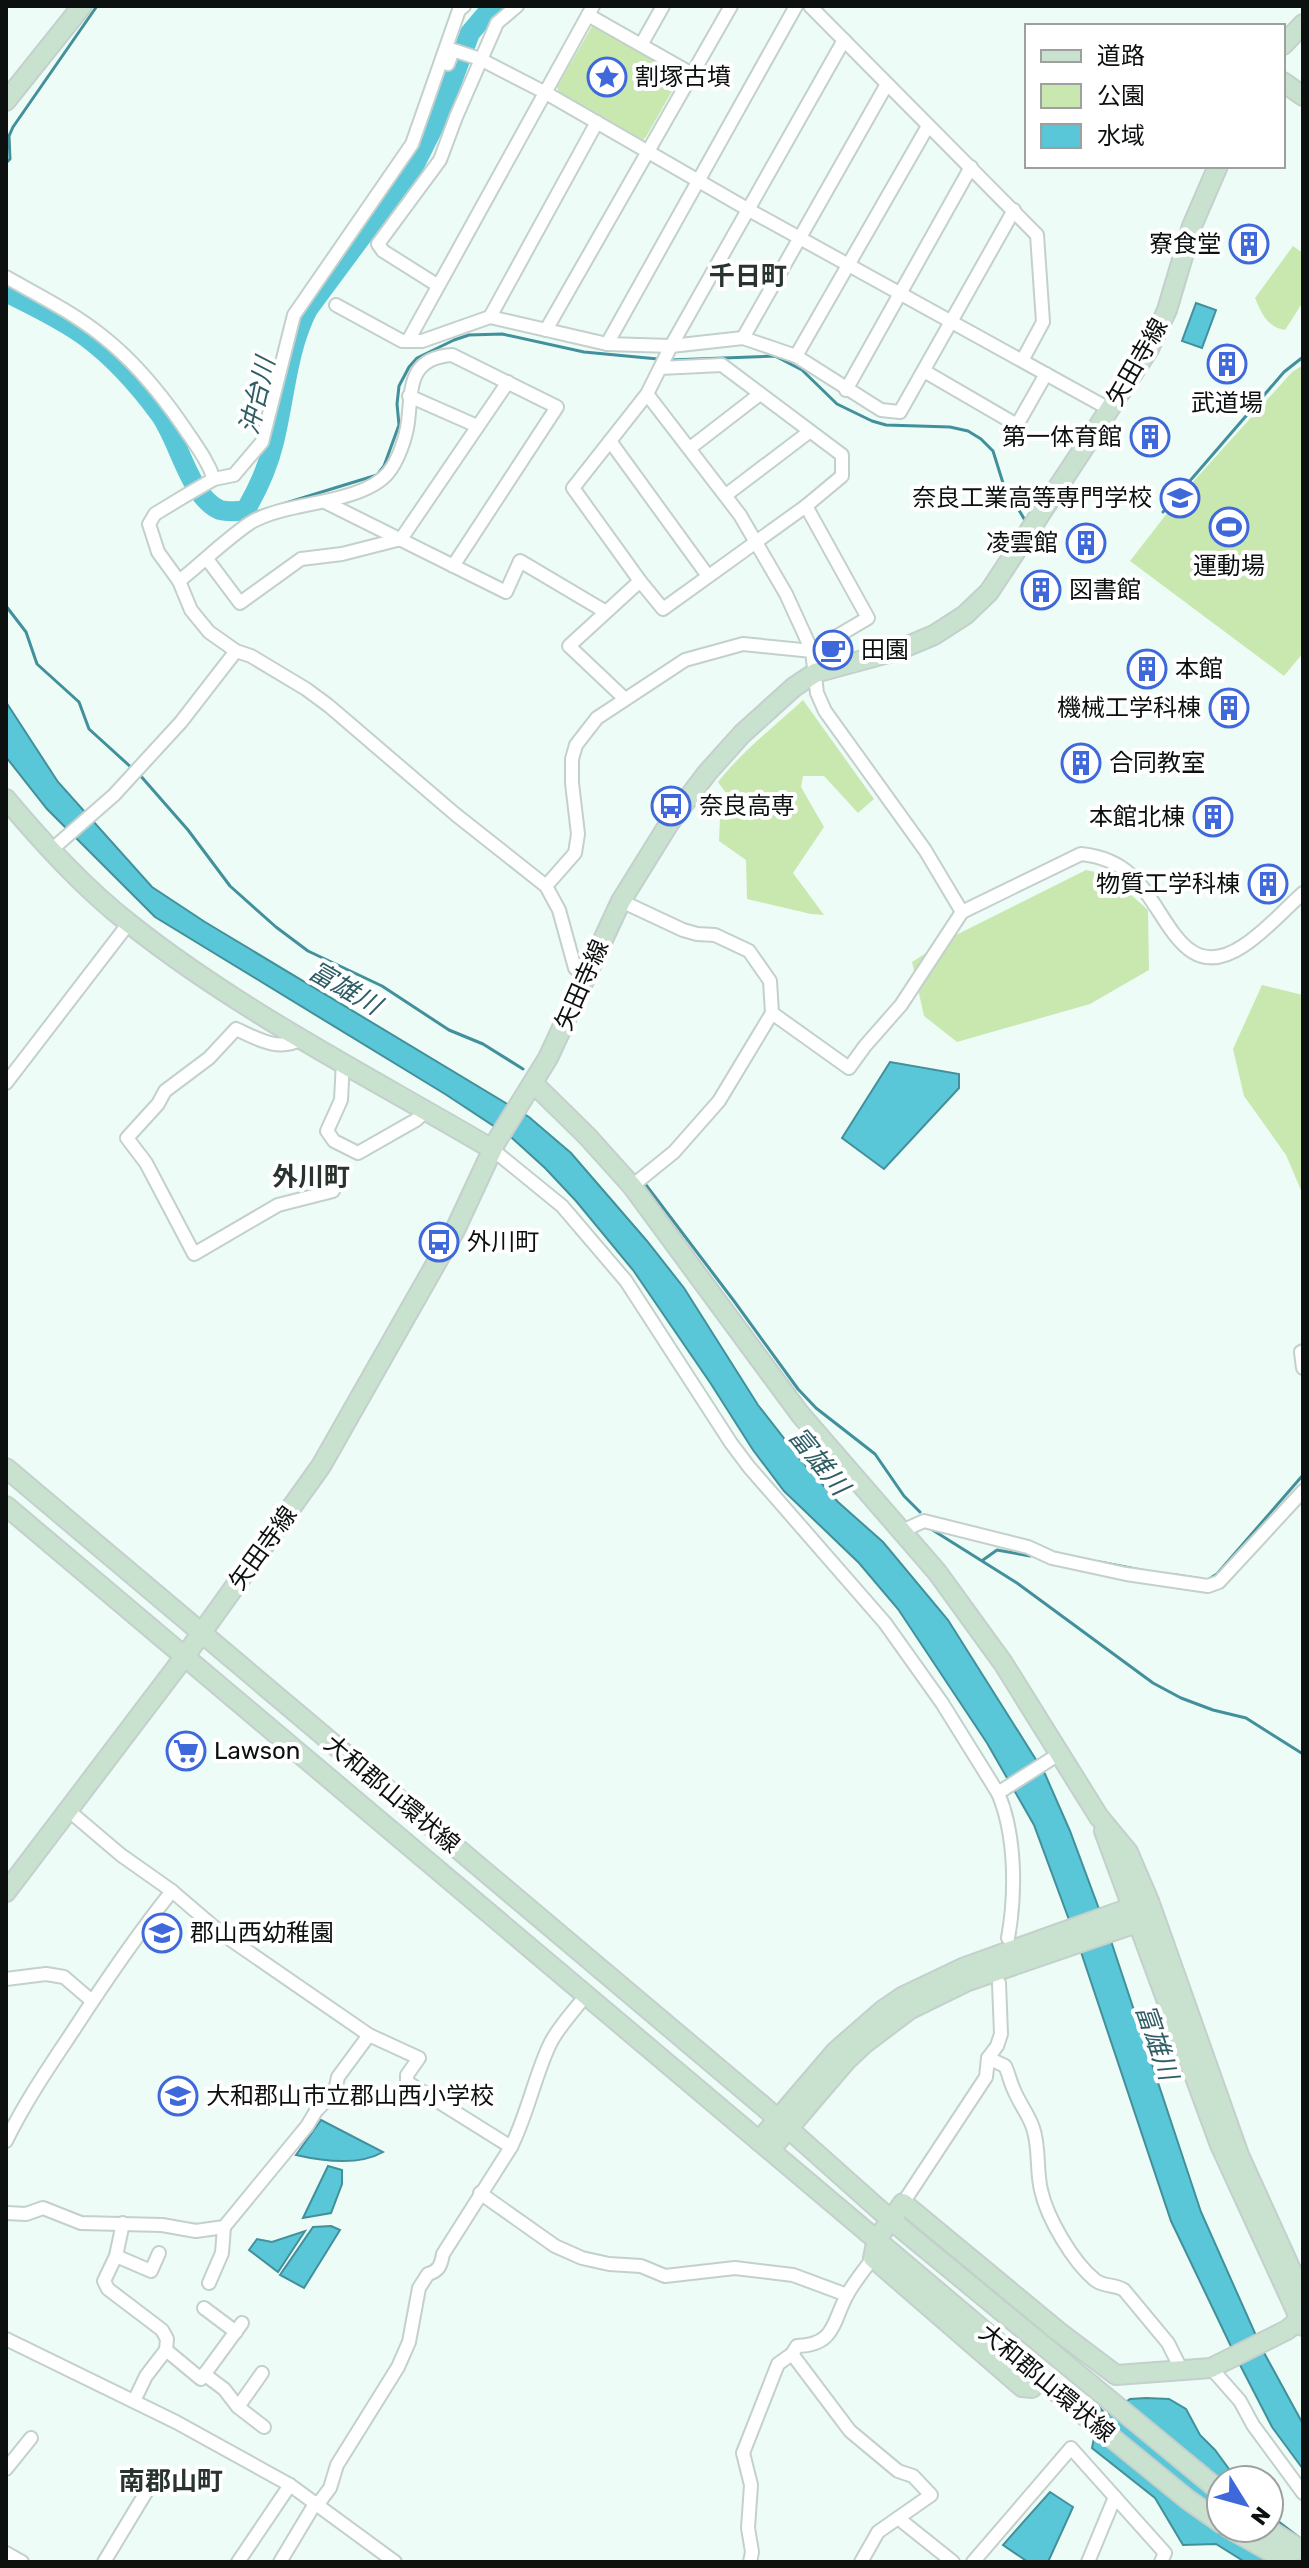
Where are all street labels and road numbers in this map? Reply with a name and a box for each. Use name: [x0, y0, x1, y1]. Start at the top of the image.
street label: 矢田寺線: [1101, 313, 1173, 411]
street label: 矢田寺線: [550, 935, 614, 1035]
street label: 矢田寺線: [223, 1501, 303, 1595]
street label: 大和郡山環状線: [319, 1729, 465, 1859]
street label: 大和郡山環状線: [974, 2318, 1120, 2448]

